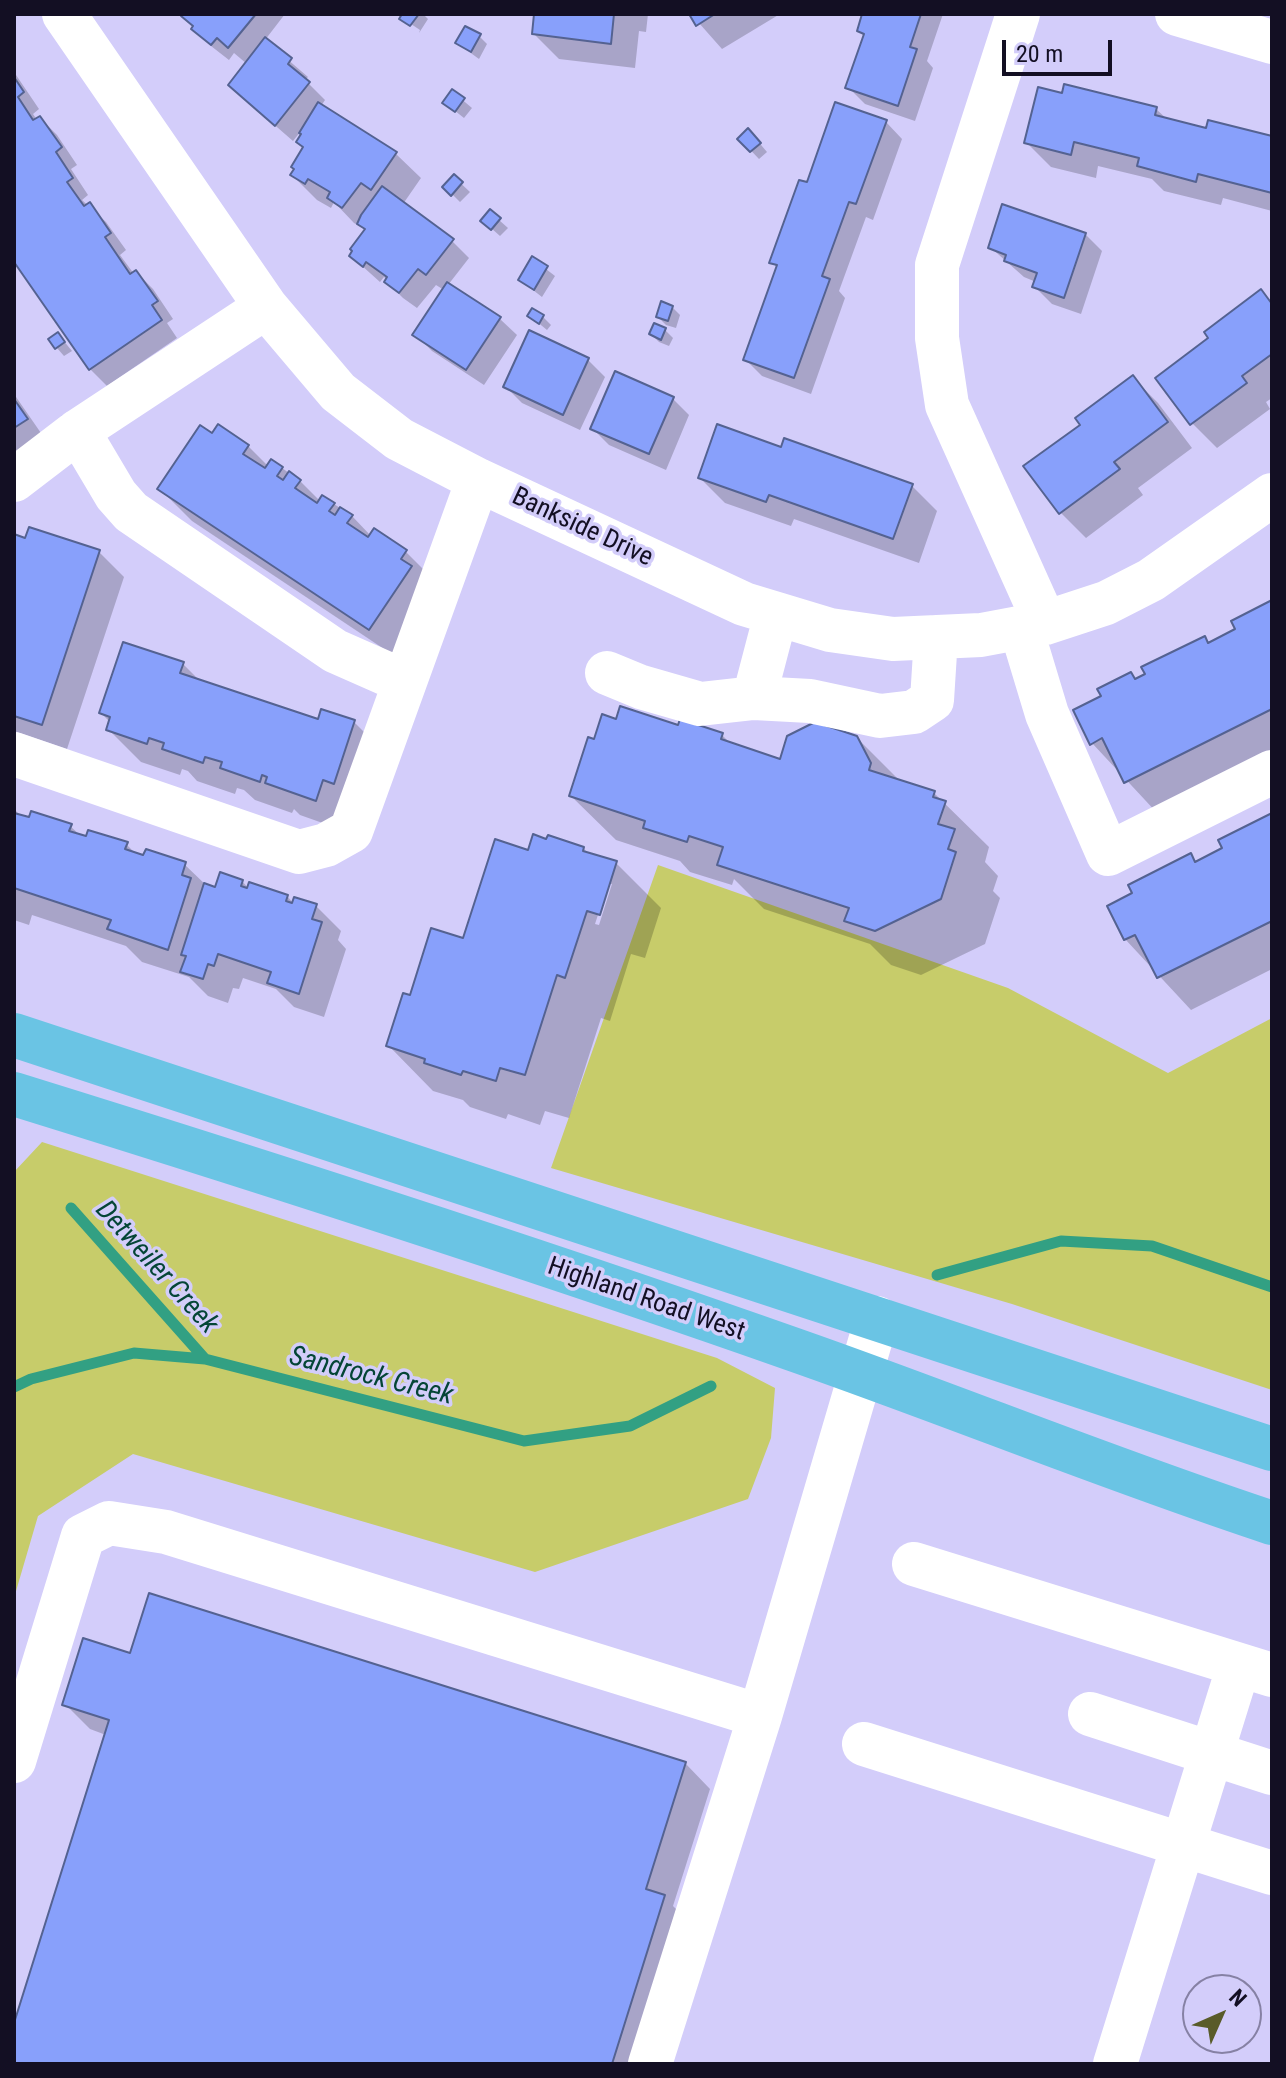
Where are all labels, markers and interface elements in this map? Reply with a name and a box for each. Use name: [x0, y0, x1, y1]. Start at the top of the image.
scale bar: [1006, 24, 1116, 74]
text: 20 m: [1016, 40, 1063, 68]
street label: Bankside Drive: [507, 482, 657, 574]
water label: Detweiler Creek: [87, 1194, 225, 1342]
street label: Highland Road West: [543, 1252, 749, 1348]
water label: Sandrock Creek: [286, 1340, 456, 1414]
north arrow: [1182, 1974, 1262, 2054]
text: N: [1224, 1984, 1252, 2012]

